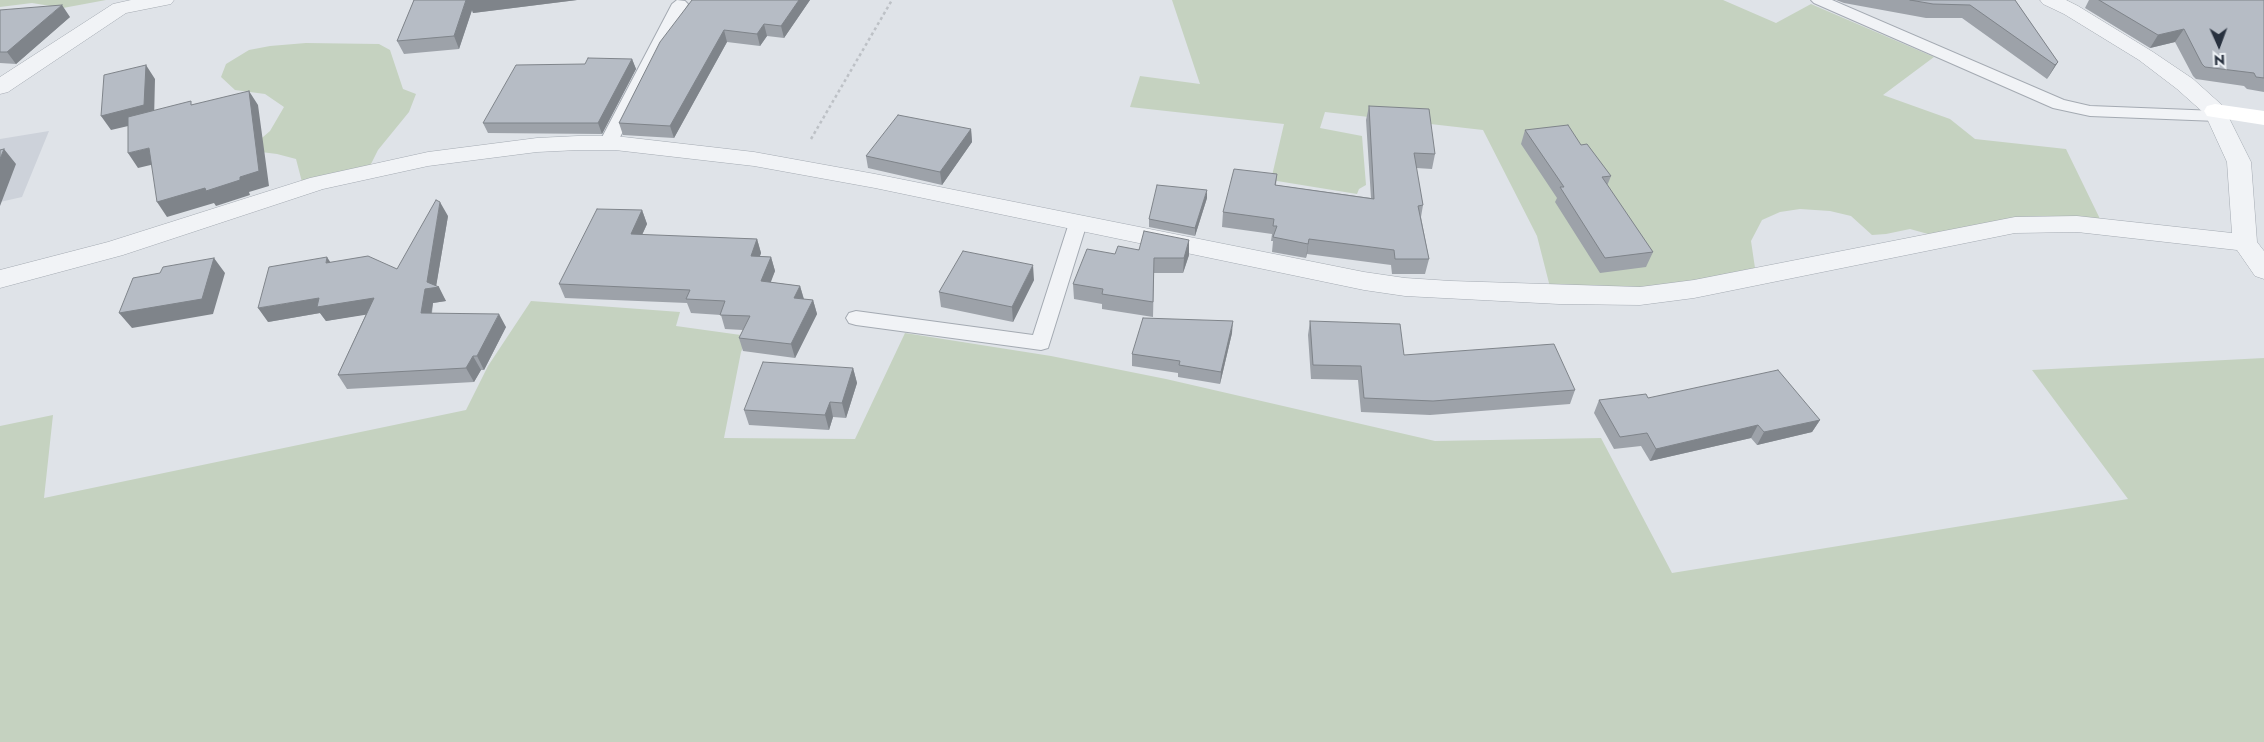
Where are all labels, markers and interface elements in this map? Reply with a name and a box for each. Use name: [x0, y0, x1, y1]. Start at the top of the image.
north arrow: [2194, 20, 2244, 70]
text: N: [2214, 50, 2225, 70]

